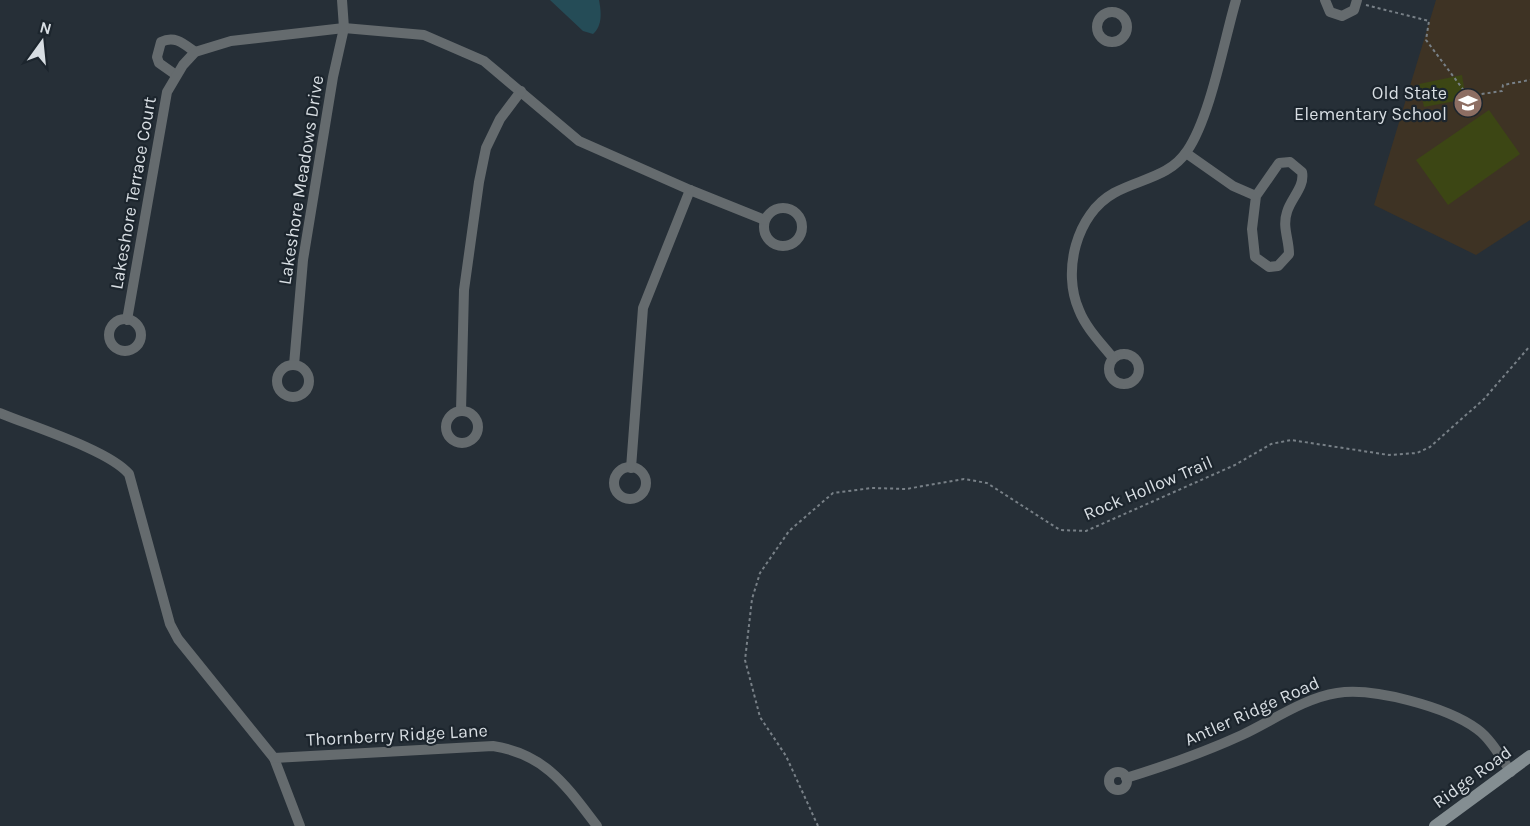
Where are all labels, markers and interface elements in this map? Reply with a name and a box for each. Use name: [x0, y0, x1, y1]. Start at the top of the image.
north arrow: [12, 12, 72, 72]
text: N: [38, 17, 54, 39]
street label: Lakeshore Meadows Drive: [274, 74, 328, 286]
place label: Old State Elementary School: [1294, 82, 1447, 125]
school or university icon: Old State Elementary School: [1452, 87, 1484, 119]
street label: Lakeshore Terrace Court: [105, 95, 161, 291]
street label: Rock Hollow Trail: [1080, 451, 1216, 525]
street label: Antler Ridge Road: [1181, 671, 1323, 751]
street label: Thornberry Ridge Lane: [306, 719, 488, 751]
street label: Ridge Road: [1428, 741, 1516, 813]

